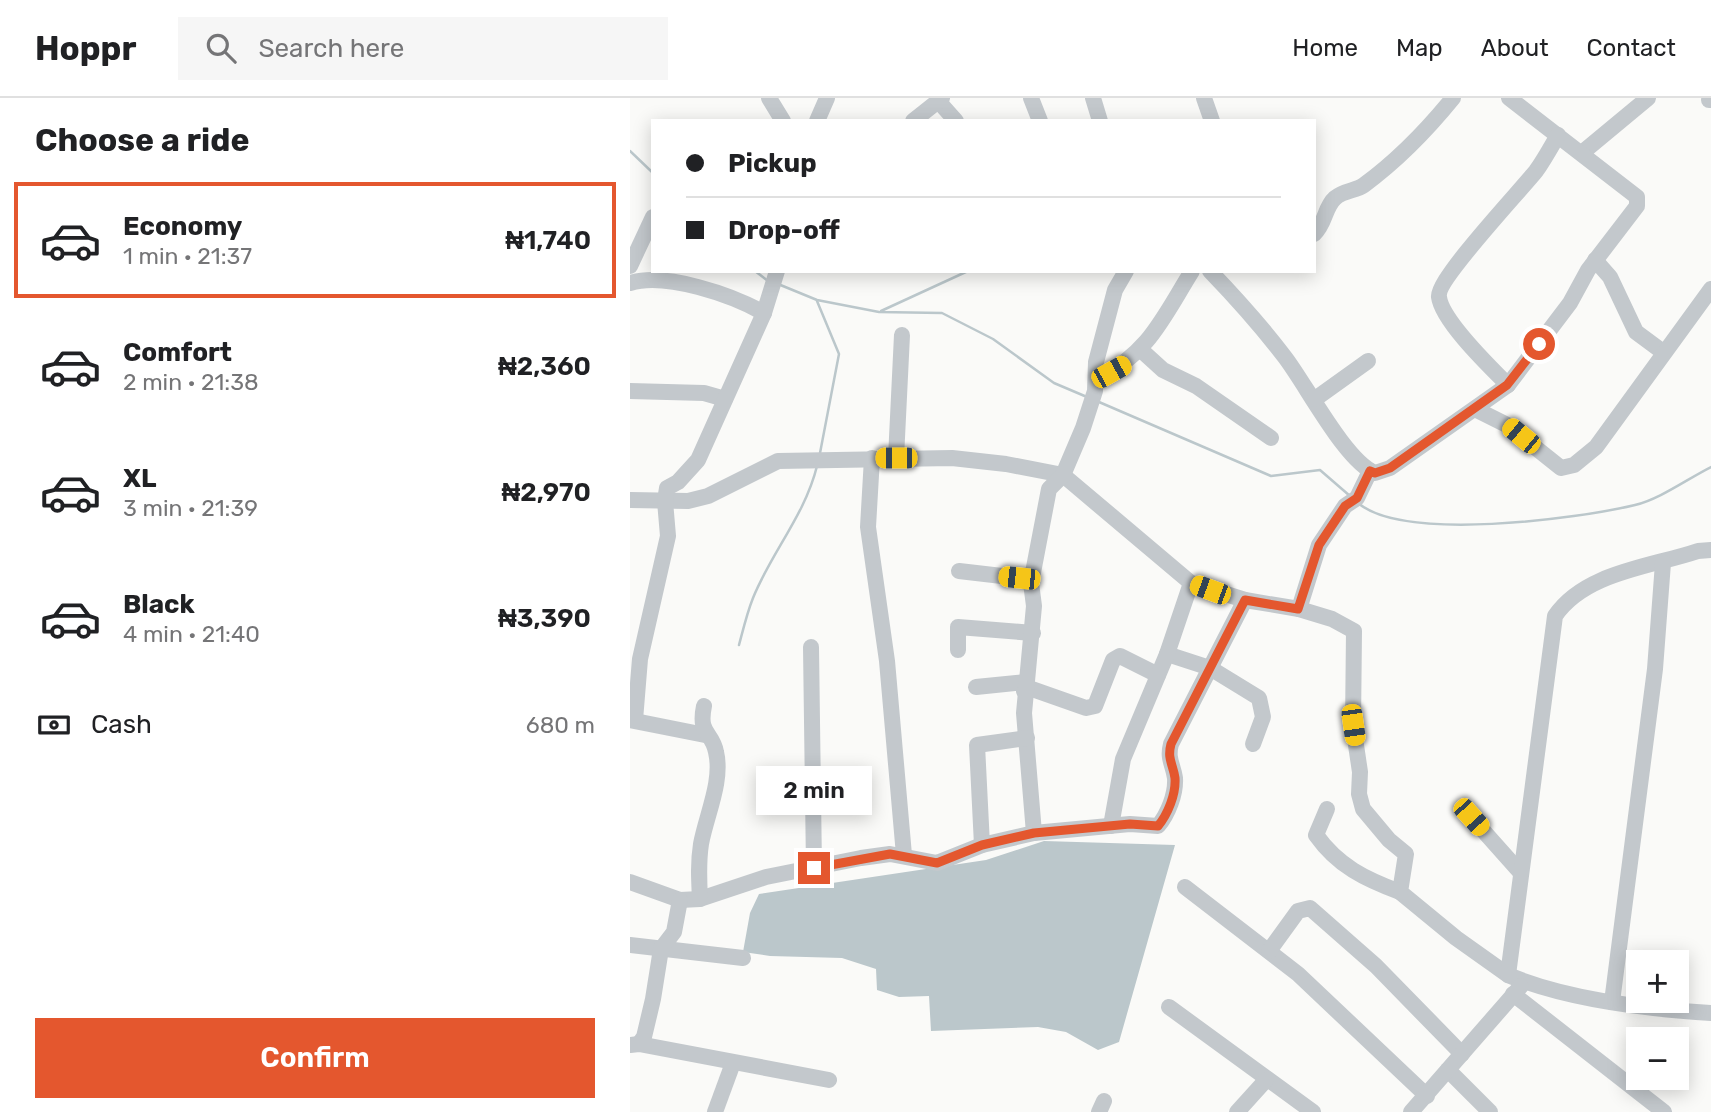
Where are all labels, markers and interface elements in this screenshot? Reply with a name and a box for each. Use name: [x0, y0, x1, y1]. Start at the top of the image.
search box: [178, 17, 668, 80]
text: Hoppr: [35, 29, 136, 68]
icon: search: [202, 29, 240, 67]
text: Search here: [258, 33, 404, 64]
text: Home: [1292, 34, 1358, 62]
text: Map: [1396, 34, 1443, 62]
text: About: [1481, 34, 1549, 62]
text: Contact: [1587, 34, 1676, 62]
text: Choose a ride: [35, 121, 249, 159]
text: Pickup: [728, 148, 817, 179]
icon: car: [39, 209, 102, 272]
text: Economy: [123, 211, 242, 242]
text: Drop-off: [728, 215, 840, 246]
text: ₦1,740: [505, 225, 591, 256]
text: 1 min · 21:37: [123, 242, 252, 270]
route start: [1523, 328, 1555, 360]
icon: car: [39, 335, 102, 398]
text: Comfort: [123, 337, 232, 368]
text: ₦2,360: [498, 351, 591, 382]
car: [1088, 353, 1135, 391]
text: 2 min · 21:38: [123, 368, 259, 396]
car: [1499, 415, 1544, 457]
car: [876, 448, 918, 469]
icon: car: [39, 461, 102, 524]
text: XL: [123, 463, 156, 494]
text: ₦2,970: [502, 477, 591, 508]
text: 3 min · 21:39: [123, 494, 258, 522]
car: [998, 565, 1041, 591]
car: [1187, 573, 1234, 607]
icon: car: [39, 587, 102, 650]
text: Black: [123, 589, 195, 620]
text: ₦3,390: [498, 603, 591, 634]
text: 4 min · 21:40: [123, 620, 260, 648]
car: [1340, 703, 1367, 747]
icon: cash: [35, 706, 73, 744]
text: Cash: [91, 709, 152, 740]
text: 680 m: [526, 711, 595, 739]
callout: 2 min: [756, 766, 872, 816]
text: 2 min: [783, 776, 845, 804]
car: [1450, 794, 1493, 840]
route end: [798, 852, 830, 884]
map controls: [1626, 950, 1689, 1090]
button: +: [1626, 950, 1689, 1013]
button: Confirm: [35, 1018, 595, 1098]
button: −: [1626, 1027, 1689, 1090]

